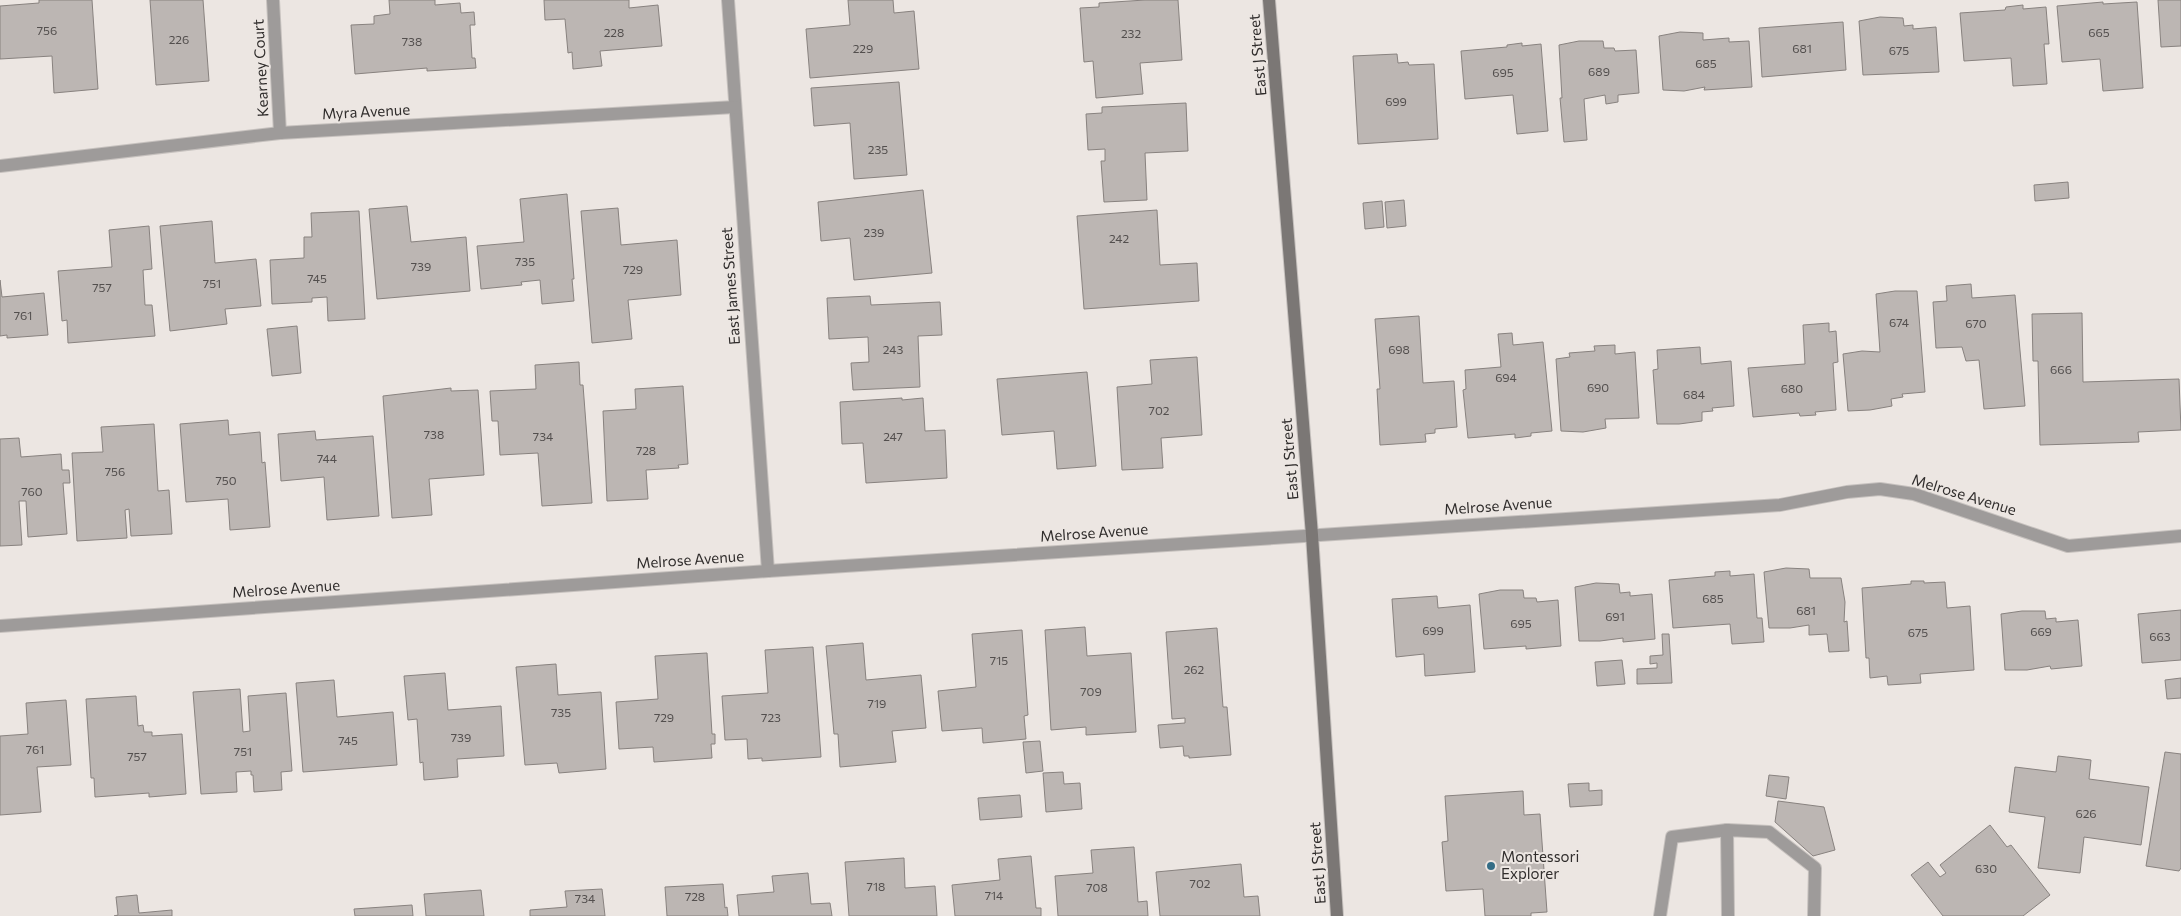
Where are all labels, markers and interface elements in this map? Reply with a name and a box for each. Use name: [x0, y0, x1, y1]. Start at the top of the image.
street label: East J Street: [1244, 13, 1270, 97]
street label: Kearney Court: [248, 19, 272, 117]
house number: 756: [37, 23, 57, 37]
house number: 228: [604, 25, 624, 39]
house number: 665: [2088, 25, 2110, 39]
house number: 232: [1121, 26, 1141, 40]
house number: 226: [169, 32, 189, 46]
house number: 738: [402, 34, 422, 48]
house number: 229: [853, 41, 873, 55]
house number: 681: [1792, 41, 1812, 55]
house number: 675: [1889, 43, 1909, 57]
house number: 685: [1695, 56, 1717, 70]
house number: 689: [1588, 64, 1610, 78]
house number: 695: [1492, 65, 1514, 79]
house number: 699: [1385, 94, 1407, 108]
street label: Myra Avenue: [321, 100, 411, 122]
house number: 235: [868, 142, 888, 156]
house number: 239: [864, 225, 884, 239]
street label: East James Street: [717, 227, 743, 345]
house number: 242: [1109, 231, 1129, 245]
house number: 735: [515, 254, 535, 268]
house number: 739: [411, 259, 431, 273]
house number: 729: [623, 262, 643, 276]
house number: 745: [307, 271, 327, 285]
house number: 751: [203, 276, 221, 290]
house number: 757: [92, 280, 112, 294]
house number: 761: [14, 308, 32, 322]
house number: 674: [1889, 315, 1909, 329]
house number: 670: [1965, 316, 1987, 330]
house number: 243: [883, 342, 903, 356]
house number: 698: [1388, 342, 1410, 356]
house number: 666: [2050, 362, 2072, 376]
house number: 694: [1495, 370, 1517, 384]
house number: 690: [1587, 380, 1609, 394]
house number: 680: [1781, 381, 1803, 395]
house number: 684: [1683, 387, 1705, 401]
house number: 702: [1149, 403, 1170, 417]
street label: East J Street: [1276, 417, 1302, 501]
house number: 738: [424, 427, 444, 441]
house number: 734: [533, 429, 553, 443]
house number: 247: [883, 429, 903, 443]
house number: 728: [636, 443, 656, 457]
house number: 744: [317, 451, 337, 465]
house number: 756: [105, 464, 125, 478]
street label: Melrose Avenue: [1910, 470, 2019, 518]
house number: 750: [215, 473, 237, 487]
house number: 760: [21, 484, 43, 498]
street label: Melrose Avenue: [1443, 492, 1553, 518]
street label: Melrose Avenue: [1039, 519, 1149, 545]
street label: Melrose Avenue: [635, 546, 745, 572]
street label: Melrose Avenue: [231, 575, 341, 601]
house number: 685: [1702, 591, 1724, 605]
house number: 681: [1796, 603, 1816, 617]
house number: 691: [1605, 609, 1625, 623]
house number: 695: [1510, 616, 1532, 630]
house number: 699: [1422, 623, 1444, 637]
house number: 669: [2030, 624, 2052, 638]
house number: 675: [1908, 625, 1928, 639]
house number: 663: [2149, 629, 2171, 643]
house number: 715: [990, 653, 1008, 667]
house number: 262: [1184, 662, 1205, 676]
house number: 709: [1080, 684, 1102, 698]
house number: 719: [868, 696, 886, 710]
house number: 735: [551, 705, 571, 719]
house number: 729: [654, 710, 674, 724]
house number: 723: [761, 710, 781, 724]
house number: 739: [451, 730, 471, 744]
house number: 745: [338, 733, 358, 747]
house number: 761: [26, 742, 44, 756]
house number: 751: [234, 744, 252, 758]
house number: 757: [127, 749, 147, 763]
house number: 626: [2075, 806, 2097, 820]
street label: East J Street: [1305, 821, 1329, 905]
place label: Montessori Explorer: [1501, 847, 1579, 882]
marker: Montessori Explorer: [1485, 860, 1497, 872]
house number: 630: [1975, 861, 1997, 875]
house number: 702: [1190, 876, 1211, 890]
house number: 718: [867, 879, 885, 893]
house number: 708: [1086, 880, 1108, 894]
house number: 714: [985, 888, 1003, 902]
house number: 728: [685, 889, 705, 903]
house number: 734: [575, 891, 595, 905]

